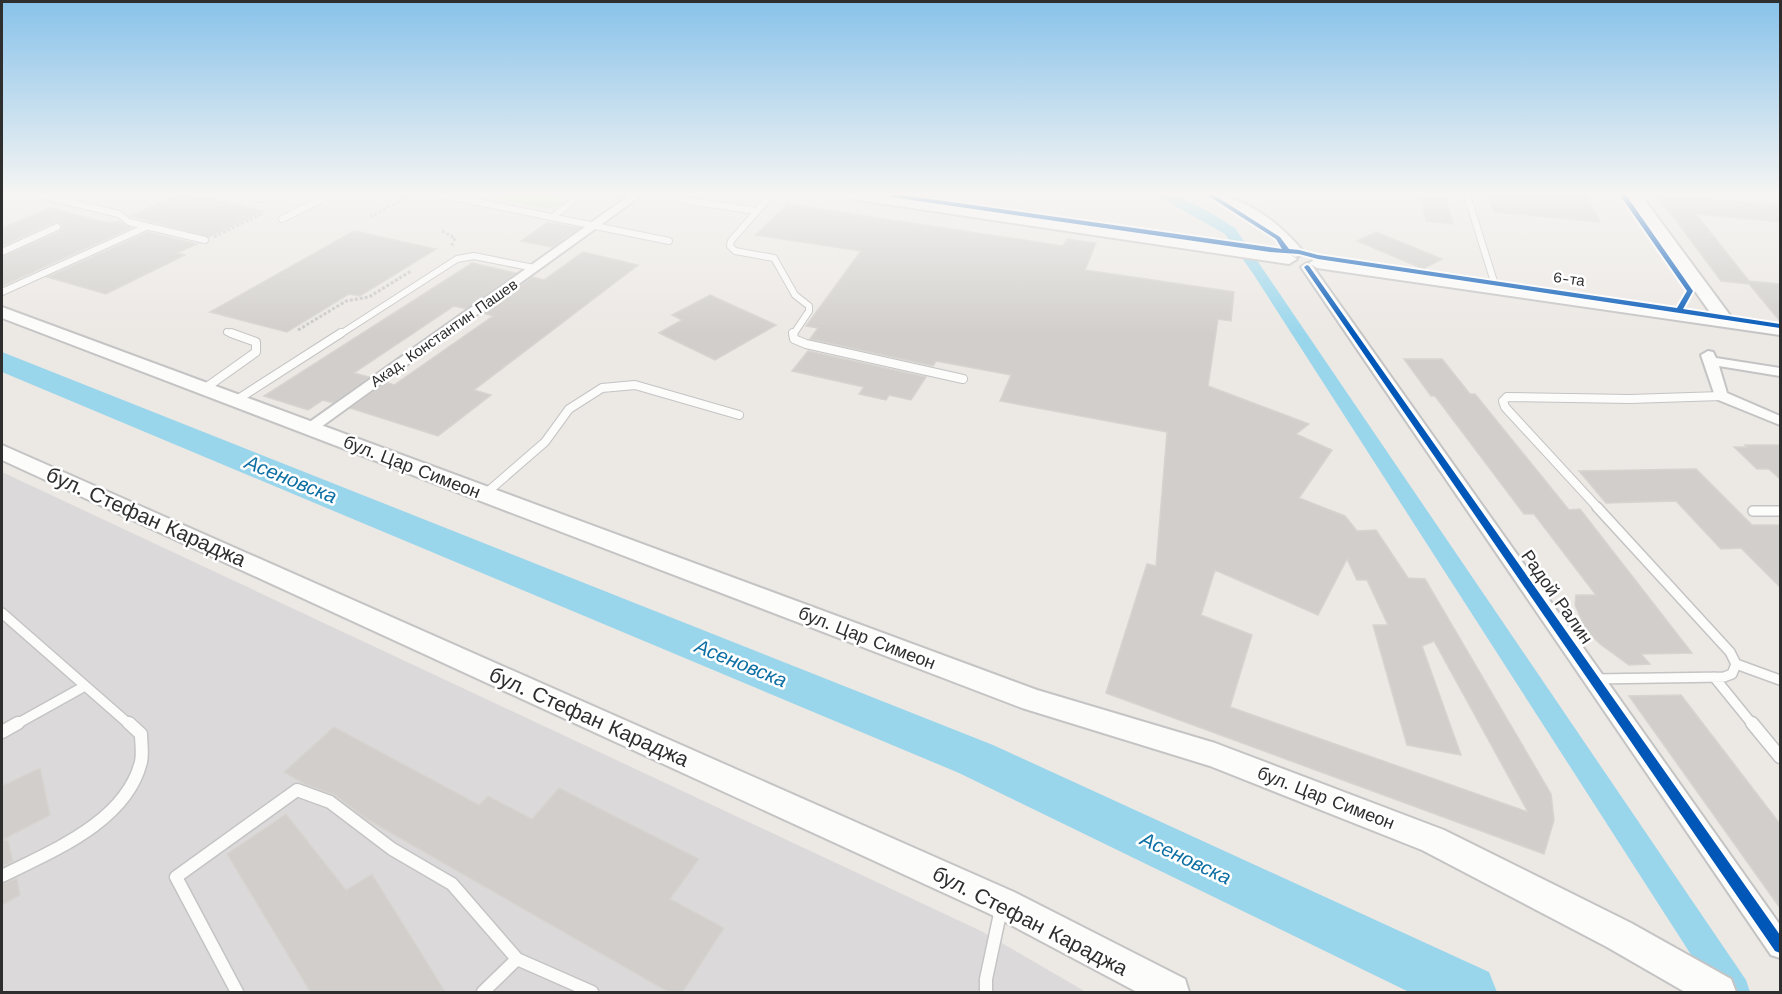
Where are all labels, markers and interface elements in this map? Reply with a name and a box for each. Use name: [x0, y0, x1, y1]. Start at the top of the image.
street label: 6-та: [1552, 268, 1587, 290]
street label: Акад. Константин Пашев: [367, 275, 521, 391]
street label: бул. Цар Симеон: [341, 431, 484, 502]
water label: Асеновска: [241, 449, 340, 508]
street label: бул. Стефан Караджа: [43, 461, 250, 572]
street label: Радой Ралин: [1517, 546, 1598, 648]
street label: бул. Цар Симеон: [796, 602, 939, 673]
water label: Асеновска: [691, 633, 790, 692]
street label: бул. Стефан Караджа: [486, 661, 693, 772]
street label: бул. Цар Симеон: [1255, 762, 1398, 833]
water label: Асеновска: [1136, 826, 1235, 889]
street label: бул. Стефан Караджа: [928, 860, 1132, 981]

